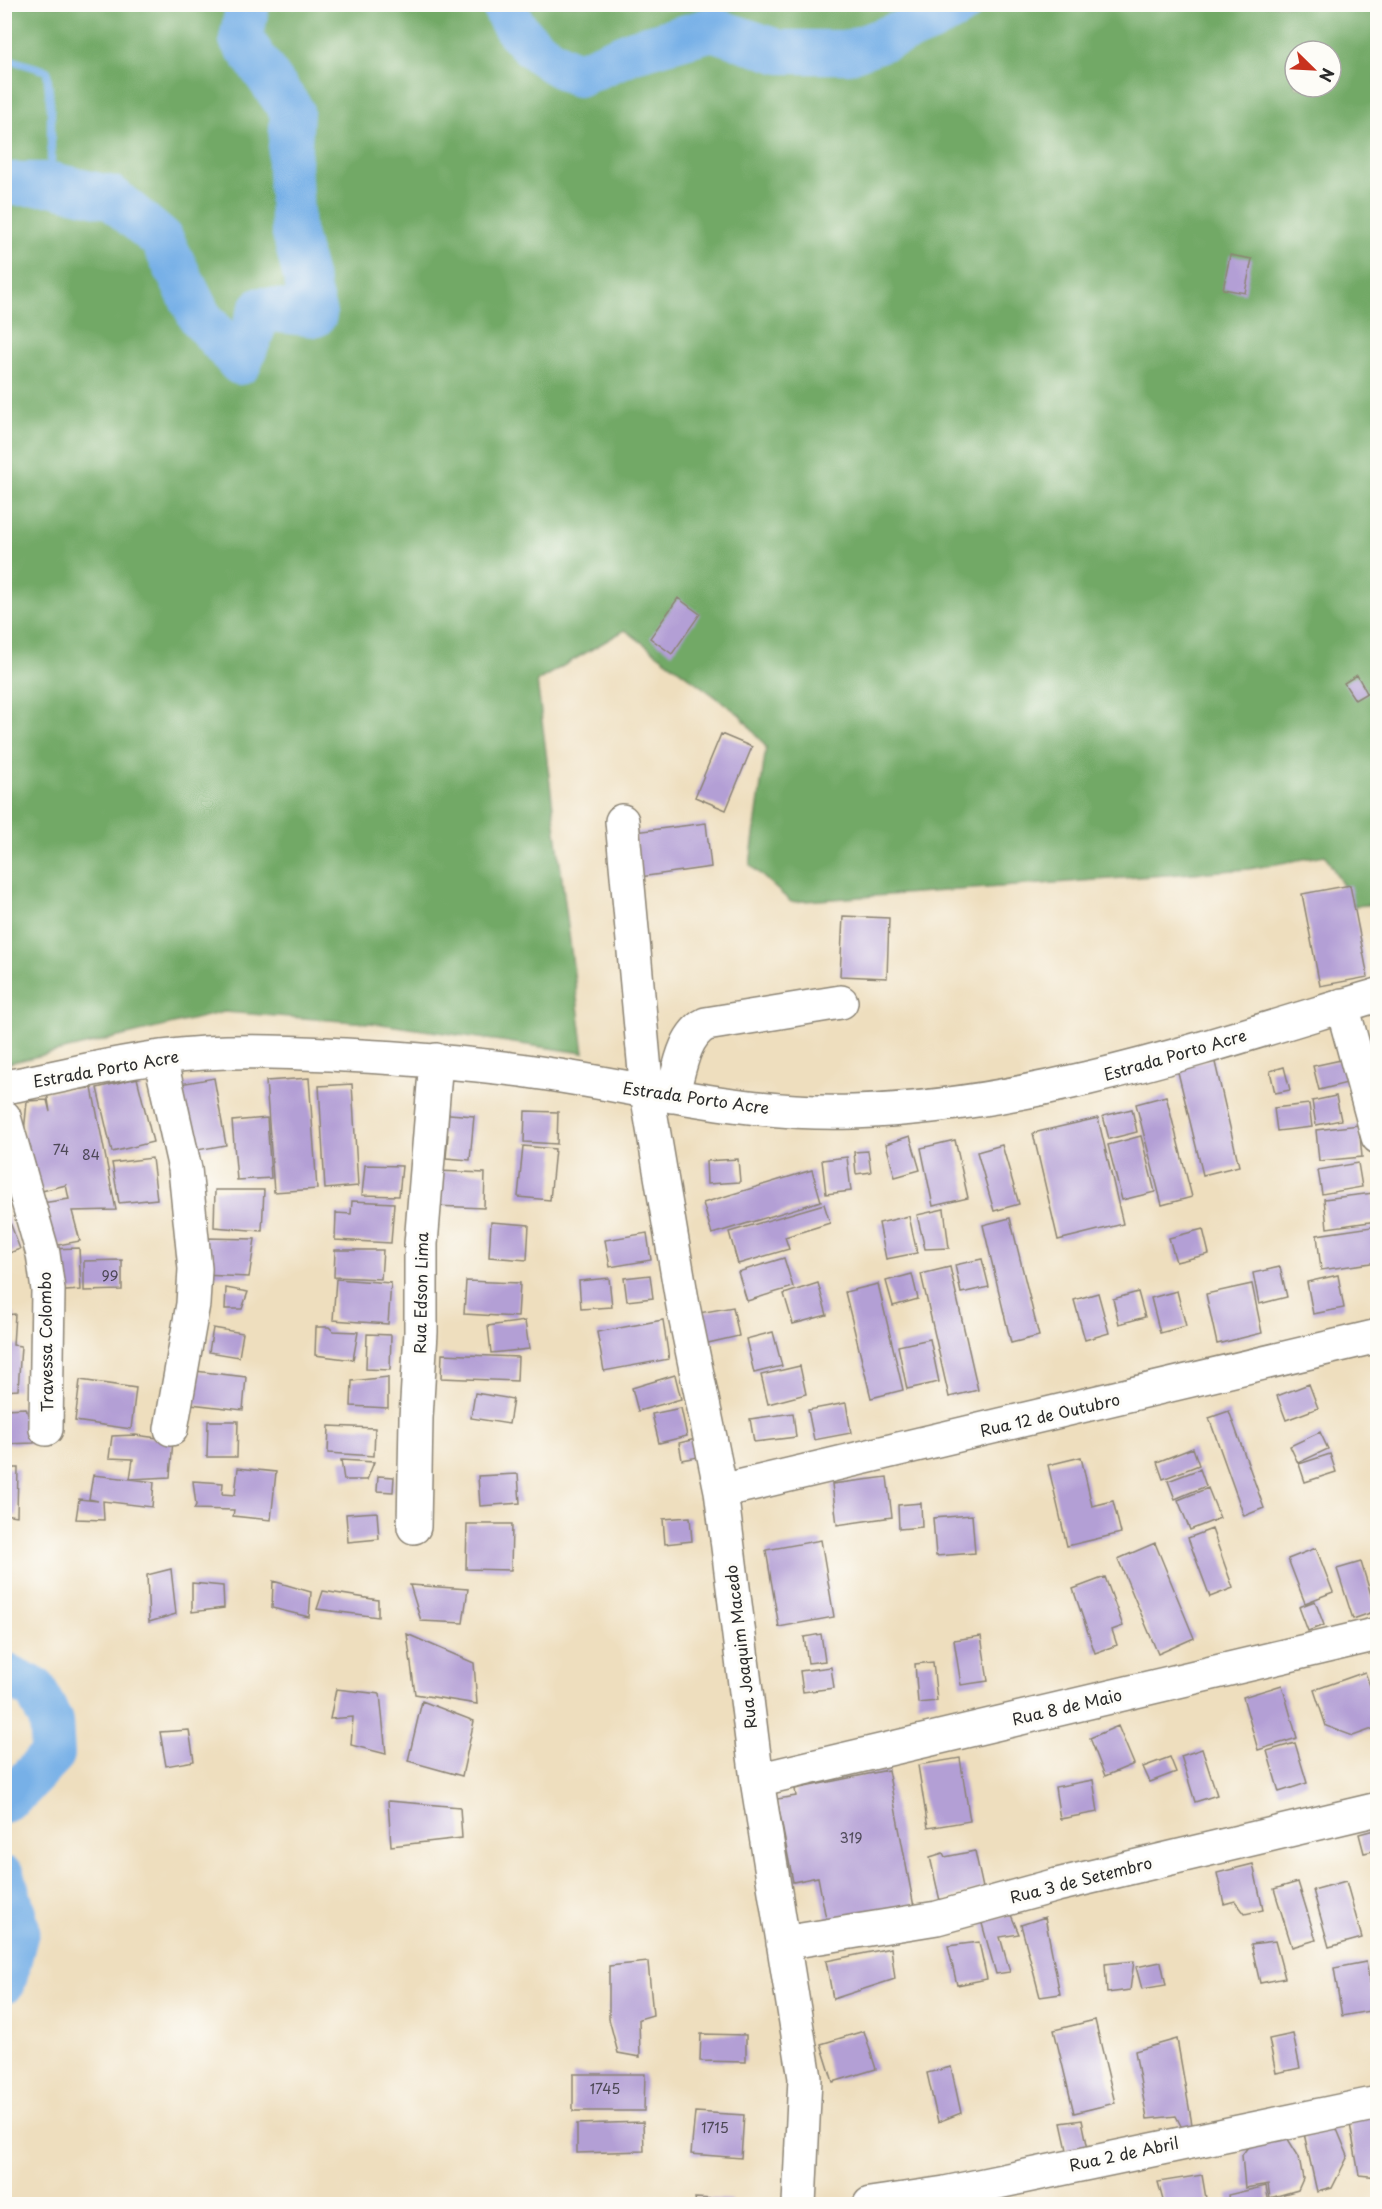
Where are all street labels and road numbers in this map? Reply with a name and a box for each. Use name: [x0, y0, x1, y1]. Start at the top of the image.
street label: Estrada Porto Acre: [1100, 1022, 1249, 1086]
street label: Estrada Porto Acre: [31, 1043, 181, 1093]
street label: Estrada Porto Acre: [621, 1075, 771, 1119]
street label: Rua Edson Lima: [407, 1232, 433, 1354]
street label: Travessa Colombo: [32, 1272, 58, 1412]
street label: Rua 12 de Outubro: [977, 1386, 1122, 1442]
street label: Rua Joaquim Macedo: [718, 1564, 762, 1730]
street label: Rua 8 de Maio: [1010, 1682, 1124, 1730]
street label: Rua 3 de Setembro: [1007, 1850, 1155, 1908]
street label: Rua 2 de Abril: [1067, 2130, 1181, 2176]

